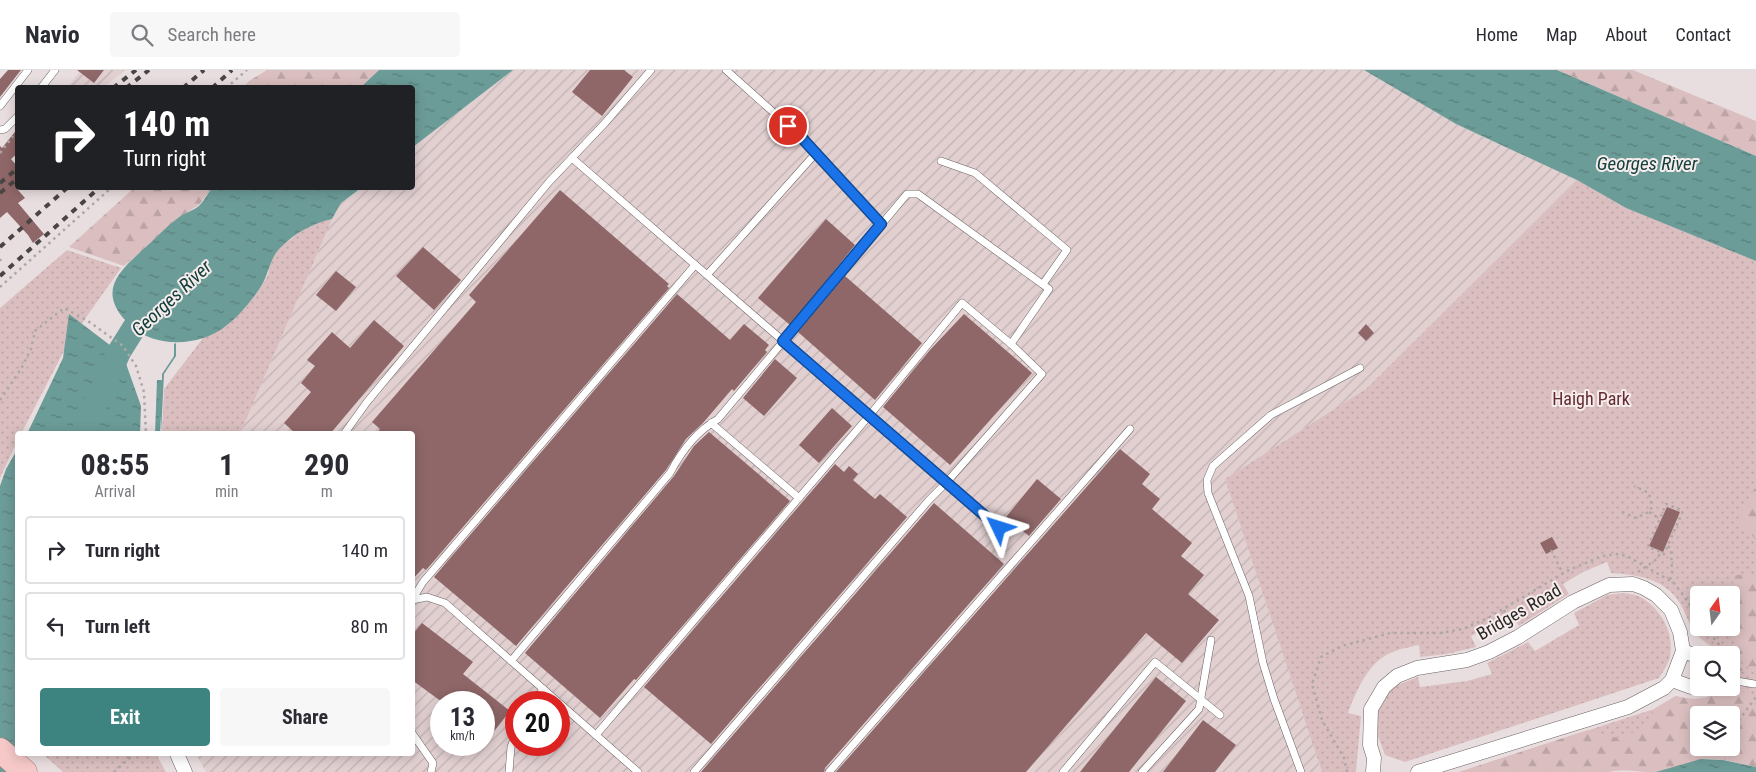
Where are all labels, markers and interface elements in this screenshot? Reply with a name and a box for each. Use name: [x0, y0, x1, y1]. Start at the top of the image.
search box: [110, 12, 460, 57]
text: Navio: [25, 21, 80, 49]
icon: search: [128, 21, 156, 49]
text: Search here: [168, 23, 256, 46]
text: Home: [1476, 24, 1518, 45]
text: Map: [1546, 24, 1577, 45]
text: About: [1605, 24, 1647, 45]
text: Contact: [1675, 24, 1731, 45]
text: 140 m: [123, 104, 210, 145]
icon: right: [40, 105, 105, 170]
pin: [767, 105, 809, 147]
icon: arrive: [774, 112, 802, 140]
text: Turn right: [123, 146, 206, 171]
water label: Georges River: [1597, 152, 1698, 175]
water label: Georges River: [127, 255, 216, 341]
park label: Haigh Park: [1552, 388, 1630, 409]
text: 08:55: [81, 447, 149, 482]
text: 1: [219, 447, 234, 482]
text: 290: [304, 447, 349, 482]
text: Arrival: [95, 482, 135, 501]
text: min: [215, 482, 238, 501]
text: m: [321, 482, 333, 501]
position arrow: [972, 501, 1024, 553]
icon: right: [42, 536, 70, 564]
text: Turn right: [85, 539, 160, 562]
text: 140 m: [341, 539, 388, 562]
street label: Bridges Road: [1473, 579, 1565, 644]
north arrow: [1690, 586, 1740, 636]
map controls: [1690, 586, 1740, 756]
icon: left: [42, 612, 70, 640]
text: Turn left: [85, 615, 150, 638]
text: 80 m: [351, 615, 388, 638]
button: search: [1690, 646, 1740, 696]
button: Exit: [40, 688, 210, 746]
button: Share: [220, 688, 390, 746]
speed limit sign: 20: [505, 691, 570, 756]
text: 13: [450, 703, 475, 732]
button: layers: [1690, 706, 1740, 756]
text: km/h: [450, 729, 475, 743]

